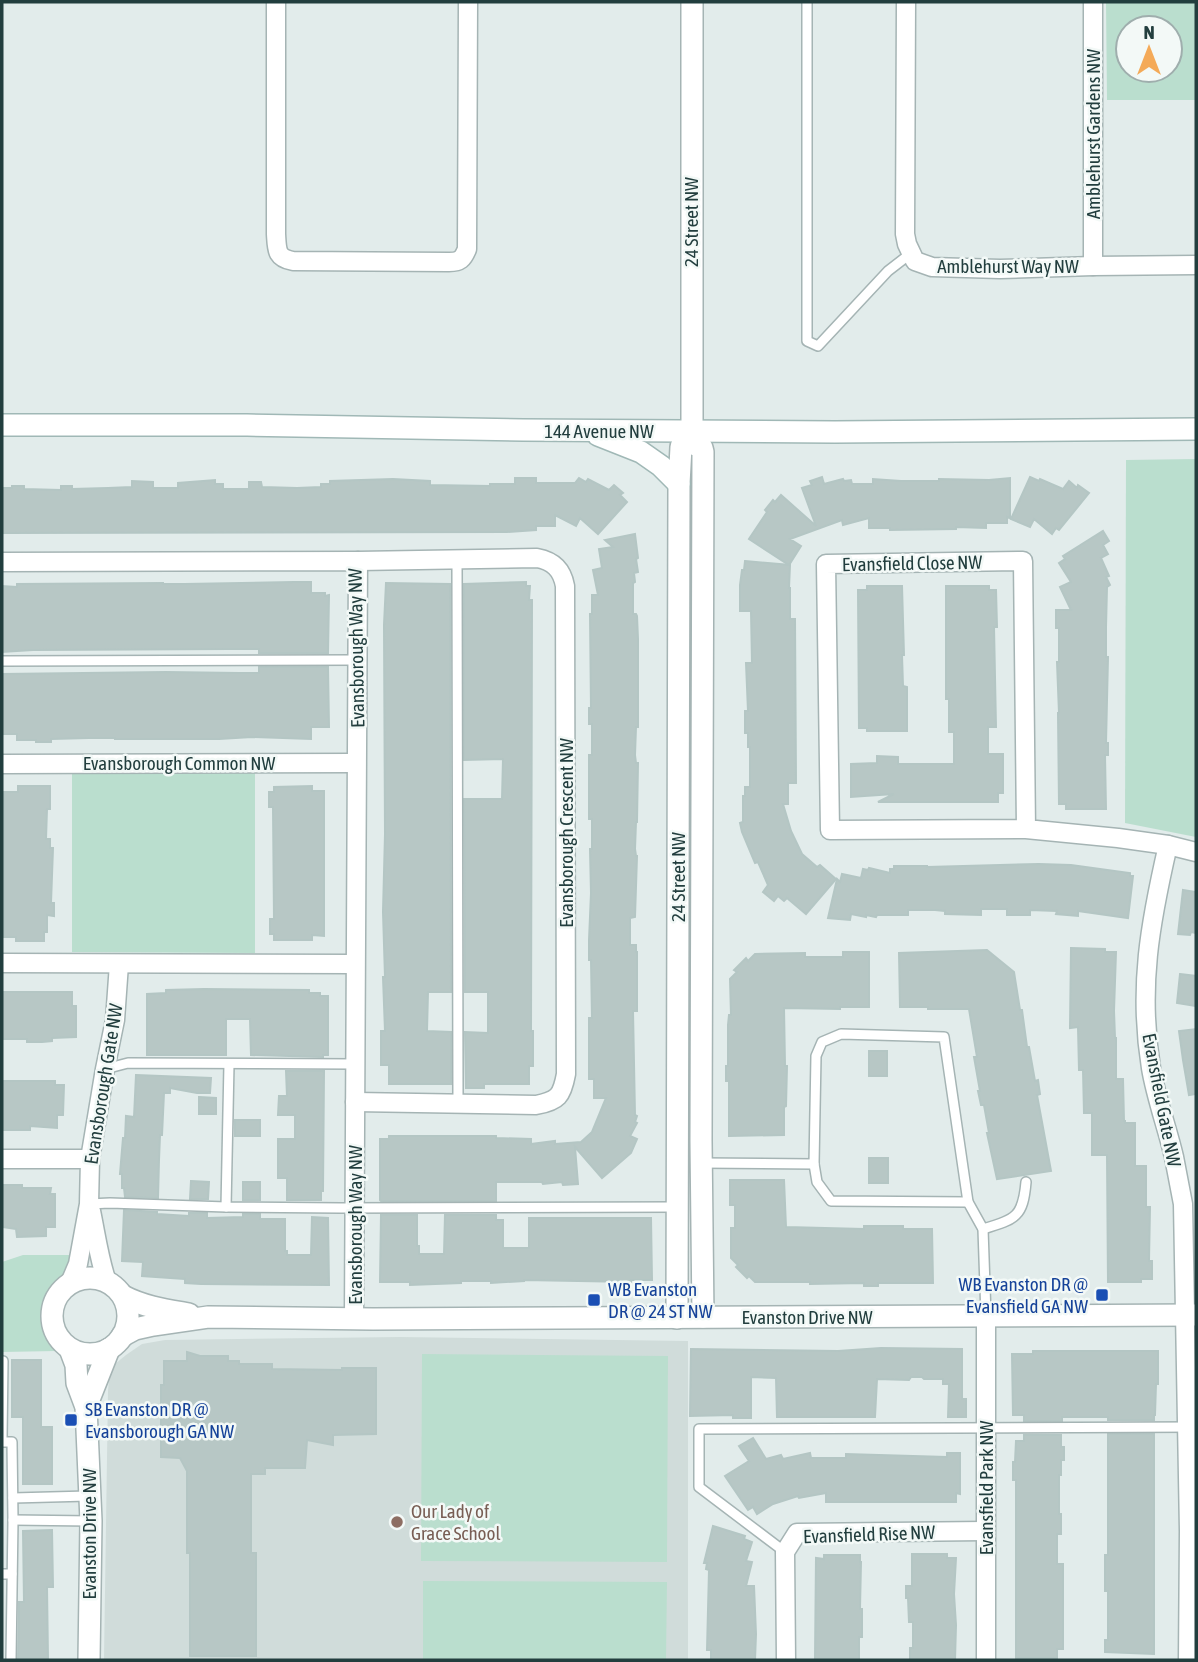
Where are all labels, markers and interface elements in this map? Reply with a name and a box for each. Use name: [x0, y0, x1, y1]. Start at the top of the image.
north arrow: [1114, 14, 1184, 84]
text: N: [1143, 21, 1155, 43]
street label: Amblehurst Gardens NW: [1082, 49, 1104, 219]
street label: 24 Street NW: [680, 177, 702, 267]
street label: Amblehurst Way NW: [937, 255, 1079, 277]
street label: 144 Avenue NW: [544, 420, 654, 442]
street label: Evansfield Close NW: [842, 551, 983, 575]
street label: Evansborough Way NW: [344, 568, 368, 728]
street label: Evansborough Crescent NW: [555, 738, 577, 928]
street label: Evansborough Common NW: [83, 752, 276, 774]
street label: 24 Street NW: [667, 832, 689, 922]
street label: Evansborough Gate NW: [79, 1002, 127, 1166]
street label: Evansfield Gate NW: [1138, 1031, 1186, 1169]
street label: Evansborough Way NW: [344, 1145, 366, 1305]
place label: WB Evanston DR @ Evansfield GA NW: [959, 1273, 1088, 1317]
place label: WB Evanston DR @ 24 ST NW: [608, 1278, 713, 1322]
marker: WB Evanston DR @ Evansfield GA NW: [1094, 1287, 1110, 1303]
marker: WB Evanston DR @ 24 ST NW: [586, 1292, 602, 1308]
street label: Evanston Drive NW: [742, 1306, 873, 1328]
place label: SB Evanston DR @ Evansborough GA NW: [85, 1398, 234, 1442]
marker: SB Evanston DR @ Evansborough GA NW: [63, 1412, 79, 1428]
street label: Evansfield Park NW: [975, 1421, 997, 1555]
street label: Evanston Drive NW: [78, 1468, 100, 1600]
place label: Our Lady of Grace School: [411, 1500, 501, 1544]
marker: Our Lady of Grace School: [389, 1514, 405, 1530]
street label: Evansfield Rise NW: [803, 1521, 936, 1547]

